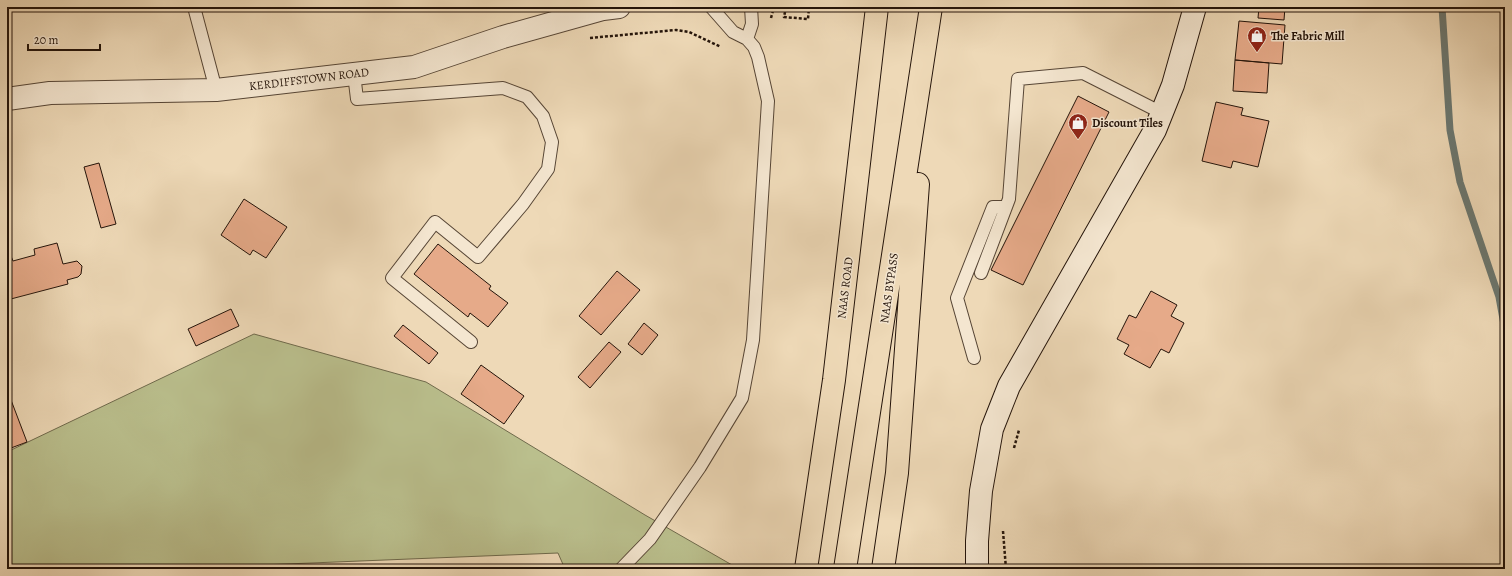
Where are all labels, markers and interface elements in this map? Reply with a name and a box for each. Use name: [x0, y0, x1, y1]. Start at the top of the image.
shop icon: The Fabric Mill: [1246, 25, 1268, 53]
scale bar: [28, 26, 100, 52]
place label: The Fabric Mill: [1271, 28, 1345, 44]
text: 20 m: [34, 32, 58, 48]
street label: KERDIFFSTOWN ROAD: [248, 64, 370, 94]
shop icon: Discount Tiles: [1067, 112, 1089, 140]
place label: Discount Tiles: [1092, 115, 1163, 131]
street label: NAAS BYPASS: [876, 252, 902, 324]
street label: NAAS ROAD: [833, 256, 857, 320]

